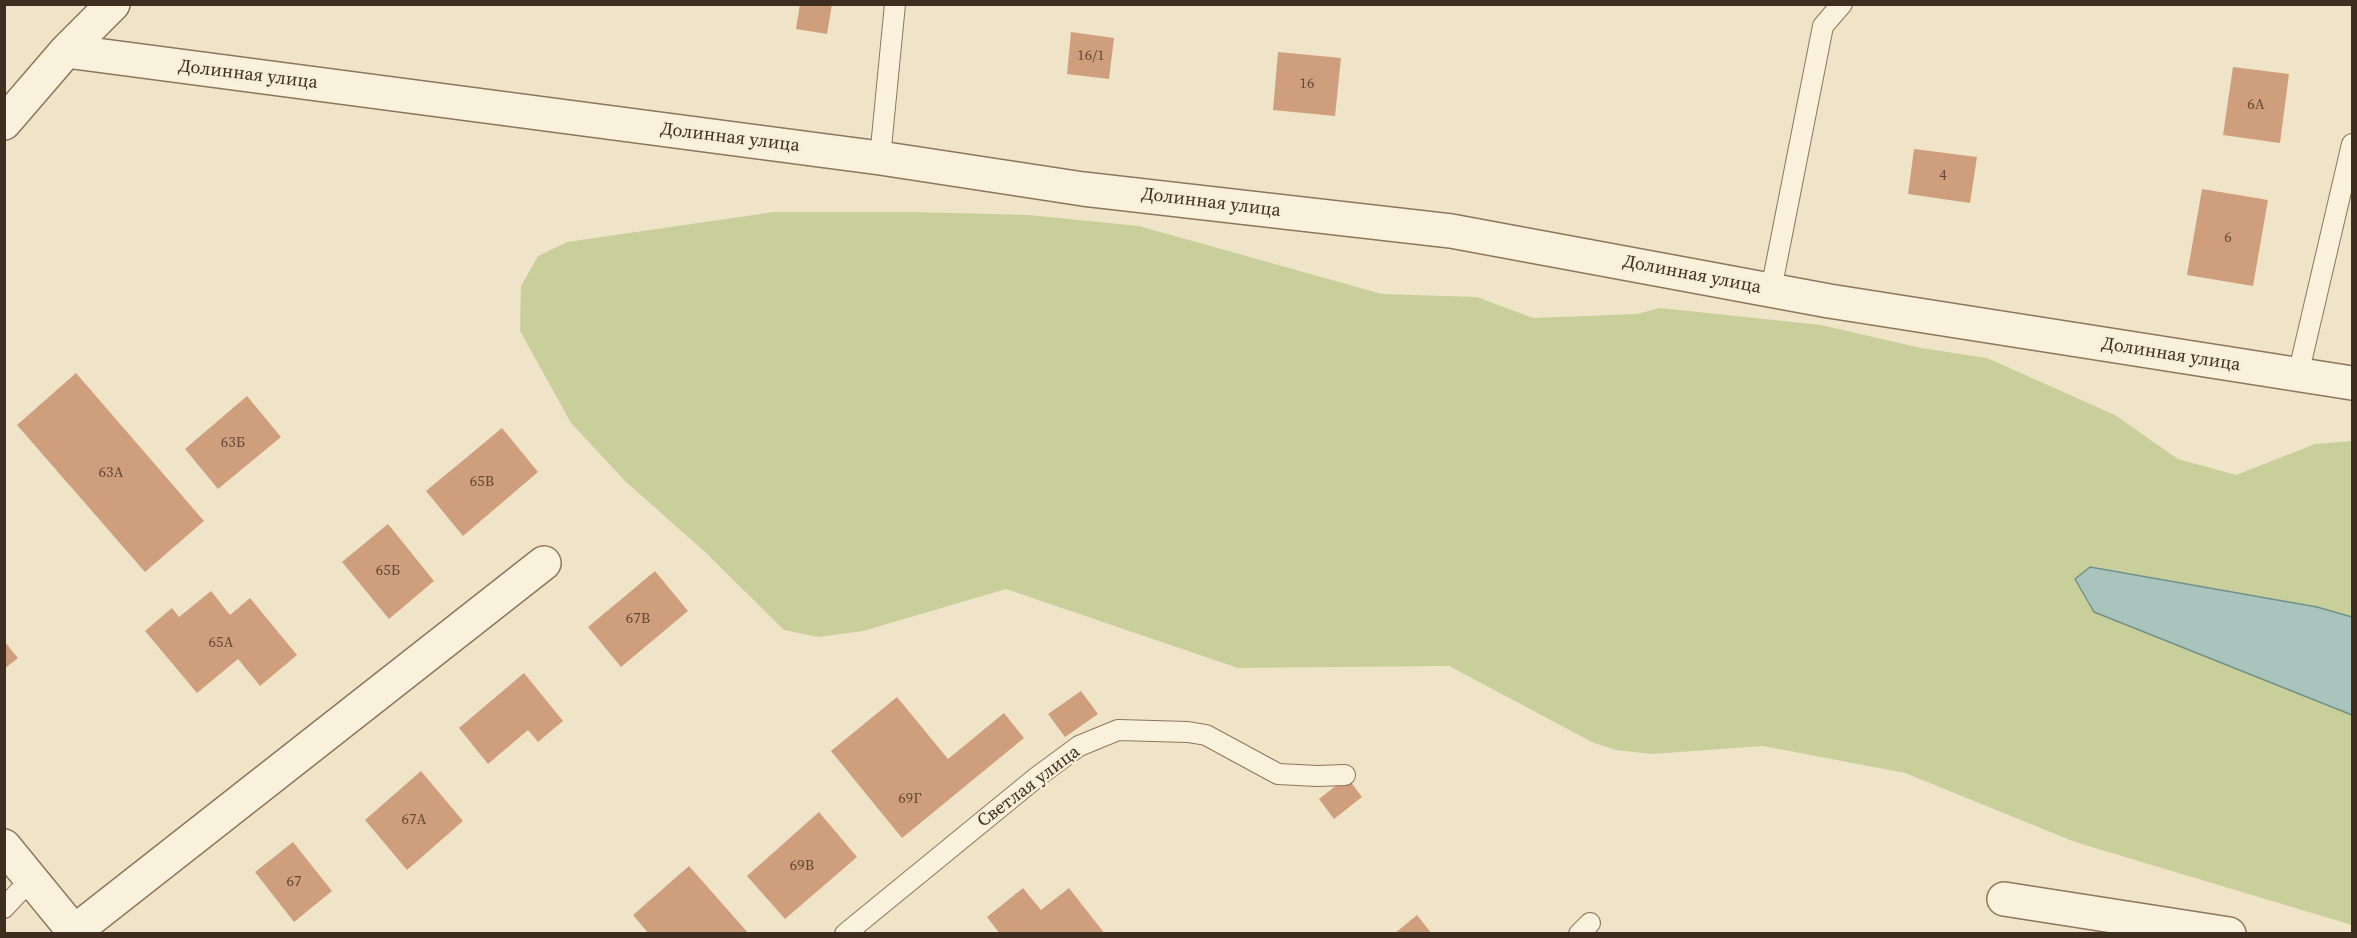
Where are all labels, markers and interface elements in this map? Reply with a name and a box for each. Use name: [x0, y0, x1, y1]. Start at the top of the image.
house number: 16/1: [1077, 47, 1105, 65]
street label: Долинная улица: [177, 56, 319, 94]
house number: 16: [1300, 75, 1314, 93]
house number: 6А: [2247, 96, 2265, 114]
street label: Долинная улица: [659, 119, 801, 157]
house number: 4: [1939, 167, 1947, 185]
street label: Долинная улица: [1140, 184, 1282, 222]
house number: 6: [2224, 229, 2232, 247]
street label: Долинная улица: [1621, 251, 1763, 299]
street label: Долинная улица: [2100, 333, 2242, 377]
house number: 63Б: [221, 434, 245, 452]
house number: 63А: [99, 464, 123, 482]
house number: 65В: [470, 473, 494, 491]
house number: 65Б: [376, 562, 400, 580]
house number: 67В: [626, 610, 650, 628]
house number: 65А: [209, 634, 233, 652]
street label: Светлая улица: [973, 741, 1085, 833]
house number: 69Г: [898, 790, 922, 808]
house number: 67А: [402, 811, 426, 829]
house number: 69В: [790, 857, 814, 875]
house number: 67: [287, 873, 301, 891]

